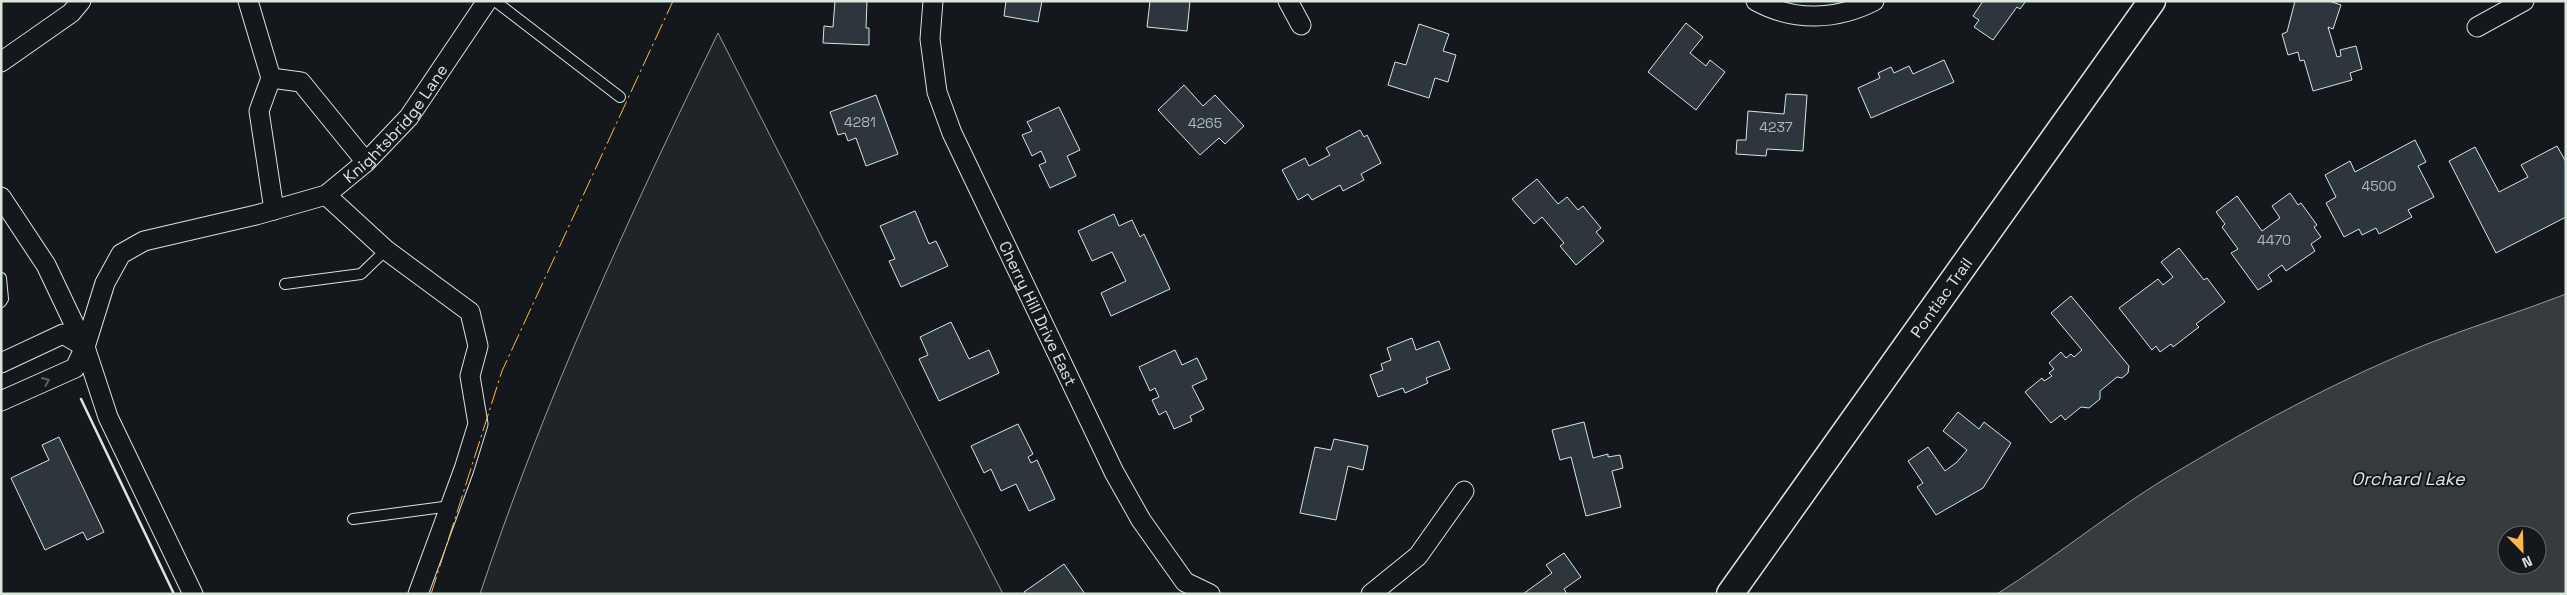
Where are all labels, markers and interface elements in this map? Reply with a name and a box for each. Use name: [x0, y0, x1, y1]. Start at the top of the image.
street label: Knightsbridge Lane: [339, 60, 453, 188]
house number: 4281: [844, 113, 876, 131]
house number: 4265: [1188, 114, 1222, 132]
house number: 4237: [1759, 118, 1793, 136]
house number: 4500: [2361, 177, 2397, 195]
house number: 4470: [2257, 231, 2291, 249]
street label: Cherry Hill Drive East: [994, 238, 1081, 389]
street label: Pontiac Trail: [1906, 254, 1977, 342]
one-way arrow: [41, 377, 50, 388]
water label: Orchard Lake: [2351, 467, 2466, 490]
north arrow: [2497, 525, 2547, 575]
text: N: [2519, 552, 2535, 572]

